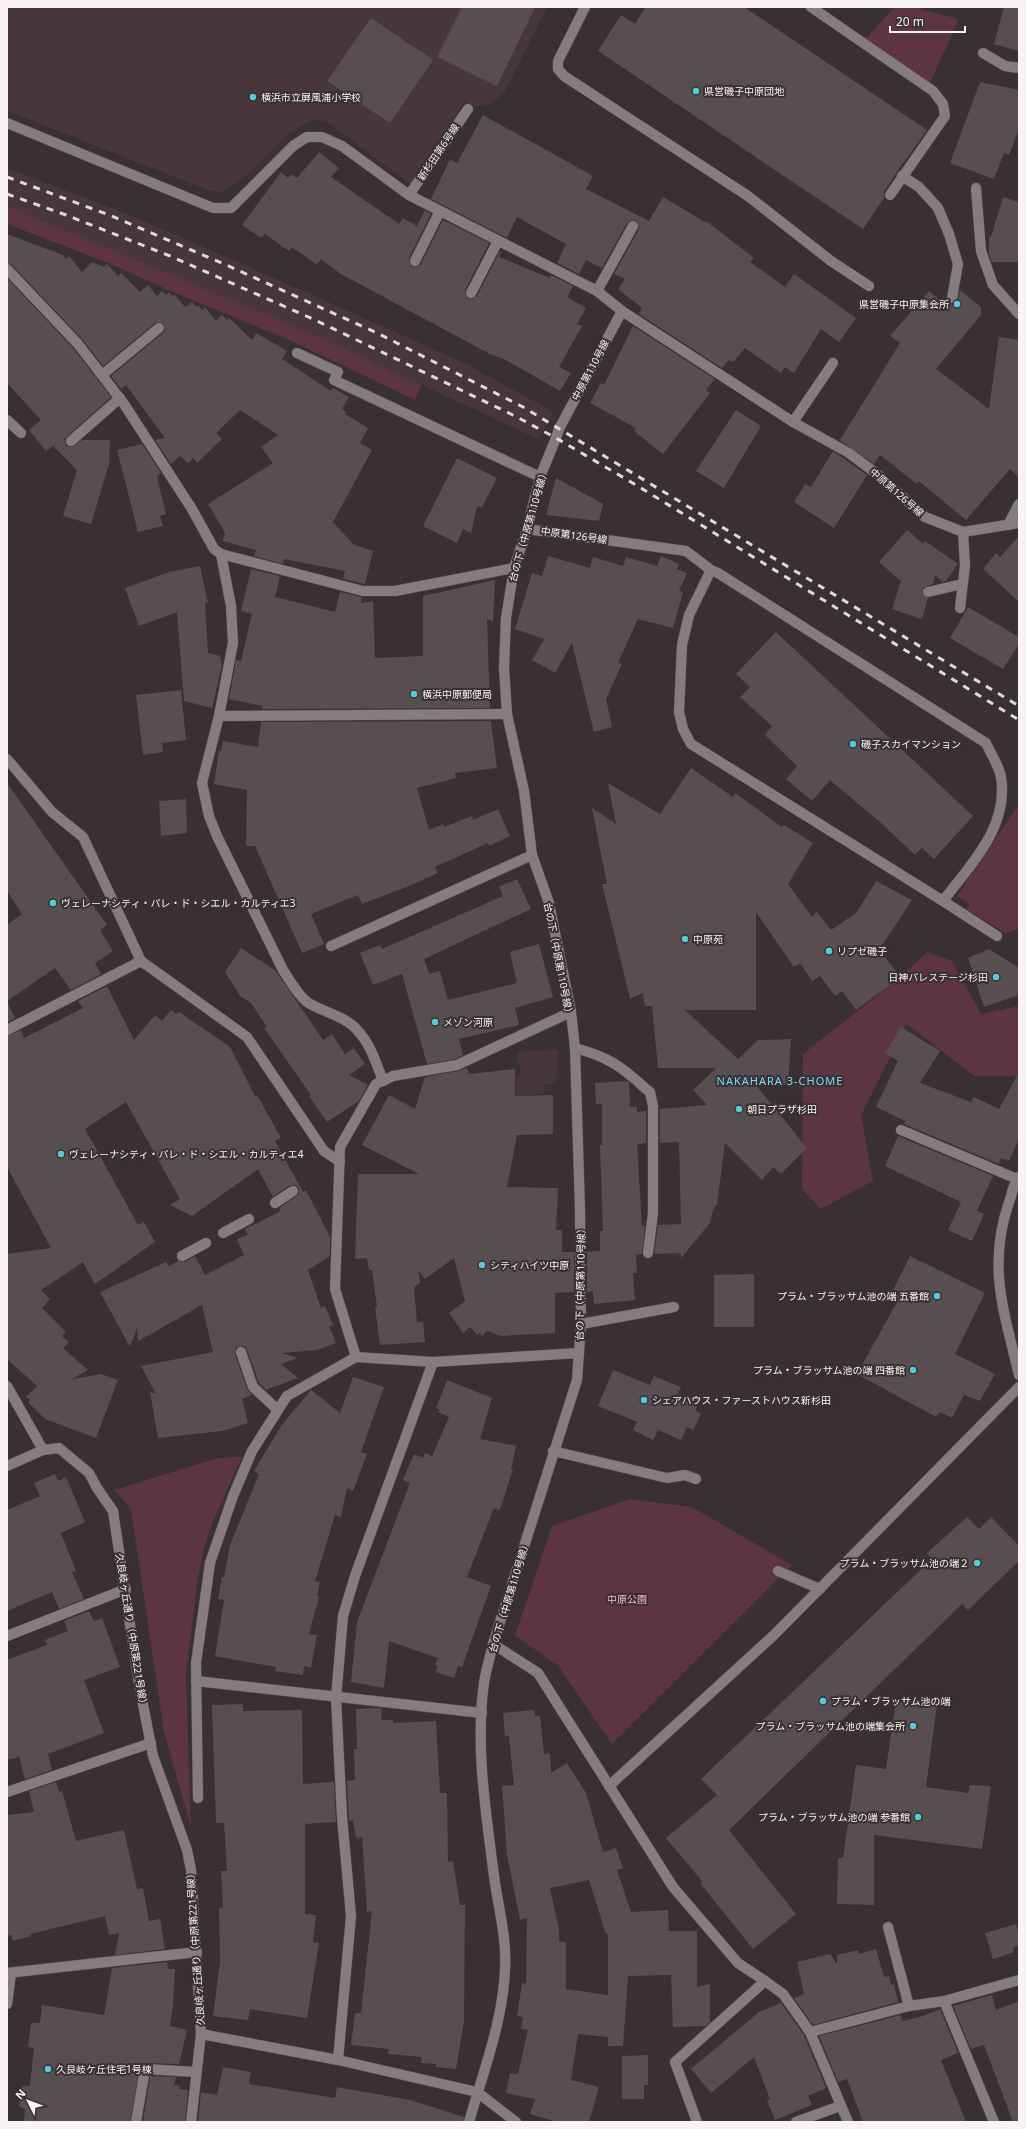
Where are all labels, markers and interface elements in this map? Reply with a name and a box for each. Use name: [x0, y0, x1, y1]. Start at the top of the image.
scale bar: [890, 8, 965, 34]
text: 20 m: [896, 13, 924, 30]
place label: 県営磯子中原団地: [704, 84, 785, 98]
marker: 県営磯子中原団地: [691, 86, 701, 96]
place label: 横浜市立屏風浦小学校: [261, 90, 361, 104]
marker: 横浜市立屏風浦小学校: [248, 92, 258, 102]
street label: 新杉田第6号線: [414, 121, 462, 183]
place label: 県営磯子中原集会所: [859, 297, 949, 311]
marker: 県営磯子中原集会所: [952, 299, 962, 309]
street label: 中原第110号線: [568, 337, 612, 403]
street label: 中原第126号線: [867, 465, 927, 519]
street label: 台の下（中原第110号線）: [505, 467, 551, 583]
street label: 中原第126号線: [540, 523, 608, 547]
place label: 横浜中原郵便局: [422, 687, 492, 701]
marker: 横浜中原郵便局: [409, 689, 419, 699]
place label: 磯子スカイマンション: [861, 737, 961, 751]
marker: 磯子スカイマンション: [848, 739, 858, 749]
place label: ヴェレーナシティ・パレ・ド・シエル・カルティエ3: [61, 896, 296, 910]
marker: ヴェレーナシティ・パレ・ド・シエル・カルティエ3: [48, 898, 58, 908]
street label: 台の下（中原第110号線）: [541, 901, 577, 1019]
place label: 中原苑: [693, 932, 723, 946]
marker: 中原苑: [680, 934, 690, 944]
place label: リプゼ磯子: [837, 944, 887, 958]
marker: リプゼ磯子: [824, 946, 834, 956]
place label: 日神パレステージ杉田: [888, 970, 988, 984]
marker: 日神パレステージ杉田: [991, 972, 1001, 982]
place label: メゾン河原: [443, 1015, 493, 1029]
marker: メゾン河原: [430, 1017, 440, 1027]
district label: NAKAHARA 3-CHOME: [717, 1073, 843, 1088]
place label: 朝日プラザ杉田: [747, 1102, 817, 1116]
marker: 朝日プラザ杉田: [734, 1104, 744, 1114]
place label: ヴェレーナシティ・パレ・ド・シエル・カルティエ4: [69, 1147, 304, 1161]
marker: ヴェレーナシティ・パレ・ド・シエル・カルティエ4: [56, 1149, 66, 1159]
street label: 台の下（中原第110号線）: [572, 1223, 588, 1341]
place label: シティハイツ中原: [490, 1258, 569, 1272]
marker: シティハイツ中原: [477, 1260, 487, 1270]
place label: プラム・ブラッサム池の端 五番館: [777, 1289, 929, 1303]
marker: プラム・ブラッサム池の端 五番館: [932, 1291, 942, 1301]
place label: プラム・ブラッサム池の端 四番館: [753, 1363, 905, 1377]
marker: プラム・ブラッサム池の端 四番館: [908, 1365, 918, 1375]
place label: シェアハウス・ファーストハウス新杉田: [652, 1393, 831, 1407]
marker: シェアハウス・ファーストハウス新杉田: [639, 1395, 649, 1405]
street label: 台の下（中原第110号線）: [485, 1538, 533, 1654]
street label: 久良岐ヶ丘通り（中原第221号線）: [113, 1552, 151, 1710]
place label: プラム・ブラッサム池の端２: [840, 1556, 969, 1570]
marker: プラム・ブラッサム池の端２: [972, 1558, 982, 1568]
park label: 中原公園: [607, 1592, 647, 1606]
place label: プラム・ブラッサム池の端: [831, 1694, 951, 1708]
marker: プラム・ブラッサム池の端: [818, 1696, 828, 1706]
place label: プラム・ブラッサム池の端集会所: [756, 1719, 905, 1733]
marker: プラム・ブラッサム池の端集会所: [908, 1721, 918, 1731]
place label: プラム・ブラッサム池の端 参番館: [758, 1810, 910, 1824]
marker: プラム・ブラッサム池の端 参番館: [913, 1812, 923, 1822]
street label: 久良岐ヶ丘通り（中原第221号線）: [183, 1868, 207, 2026]
place label: 久良岐ケ丘住宅1号棟: [56, 2062, 152, 2076]
marker: 久良岐ケ丘住宅1号棟: [43, 2064, 53, 2074]
north arrow: [8, 2081, 48, 2121]
text: N: [12, 2086, 29, 2102]

